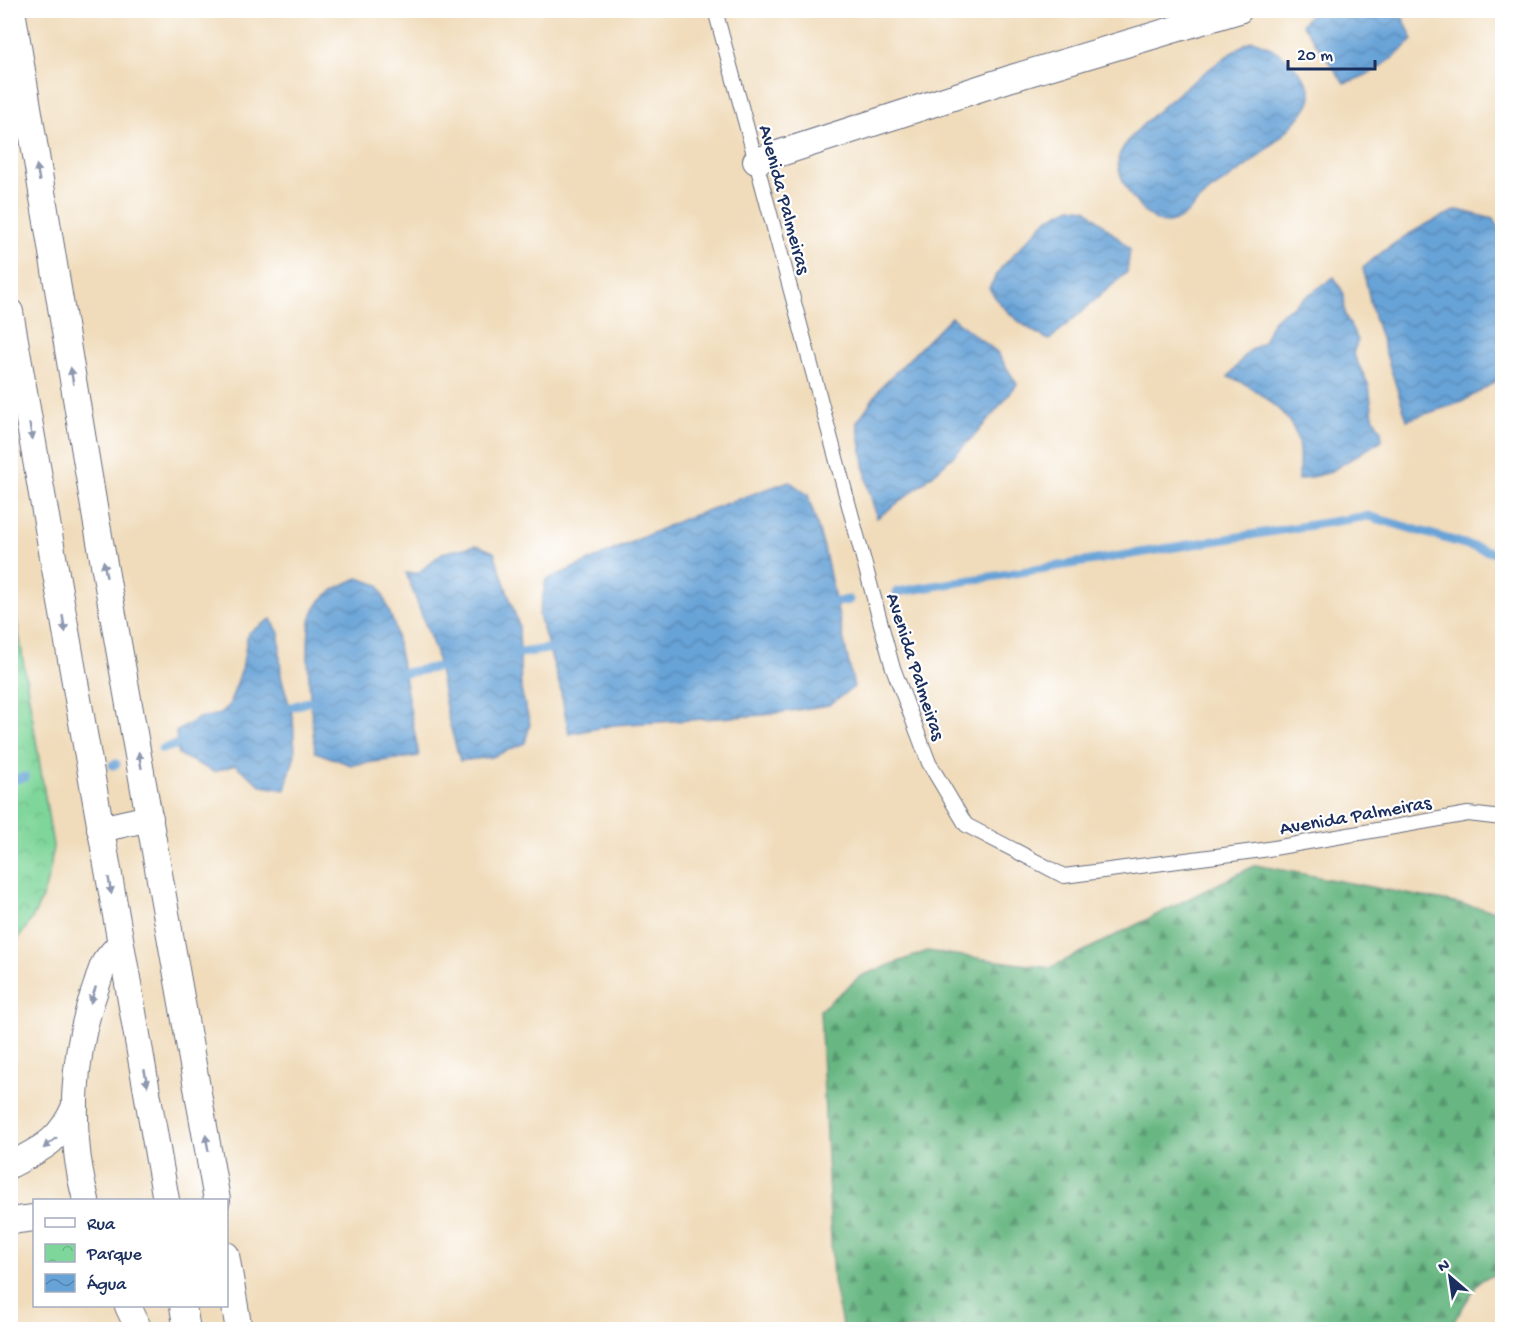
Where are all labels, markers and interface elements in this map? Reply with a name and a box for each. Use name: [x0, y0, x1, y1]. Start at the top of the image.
scale bar: [1288, 33, 1375, 71]
text: 20 m: [1297, 46, 1333, 67]
street label: Avenida Palmeiras: [752, 123, 814, 278]
one-way arrow: [33, 163, 42, 182]
one-way arrow: [67, 367, 76, 386]
one-way arrow: [27, 423, 36, 442]
one-way arrow: [100, 559, 109, 578]
street label: Avenida Palmeiras: [879, 591, 948, 744]
one-way arrow: [60, 615, 69, 634]
one-way arrow: [135, 751, 144, 770]
street label: Avenida Palmeiras: [1278, 793, 1434, 842]
one-way arrow: [106, 877, 115, 896]
one-way arrow: [88, 986, 97, 1004]
one-way arrow: [142, 1069, 151, 1088]
one-way arrow: [203, 1133, 212, 1152]
one-way arrow: [42, 1136, 58, 1149]
legend: [33, 1199, 228, 1307]
text: Rua: [87, 1215, 116, 1236]
text: Parque: [86, 1245, 143, 1266]
north arrow: [1420, 1247, 1480, 1307]
text: N: [1435, 1256, 1454, 1278]
text: Água: [87, 1274, 127, 1296]

